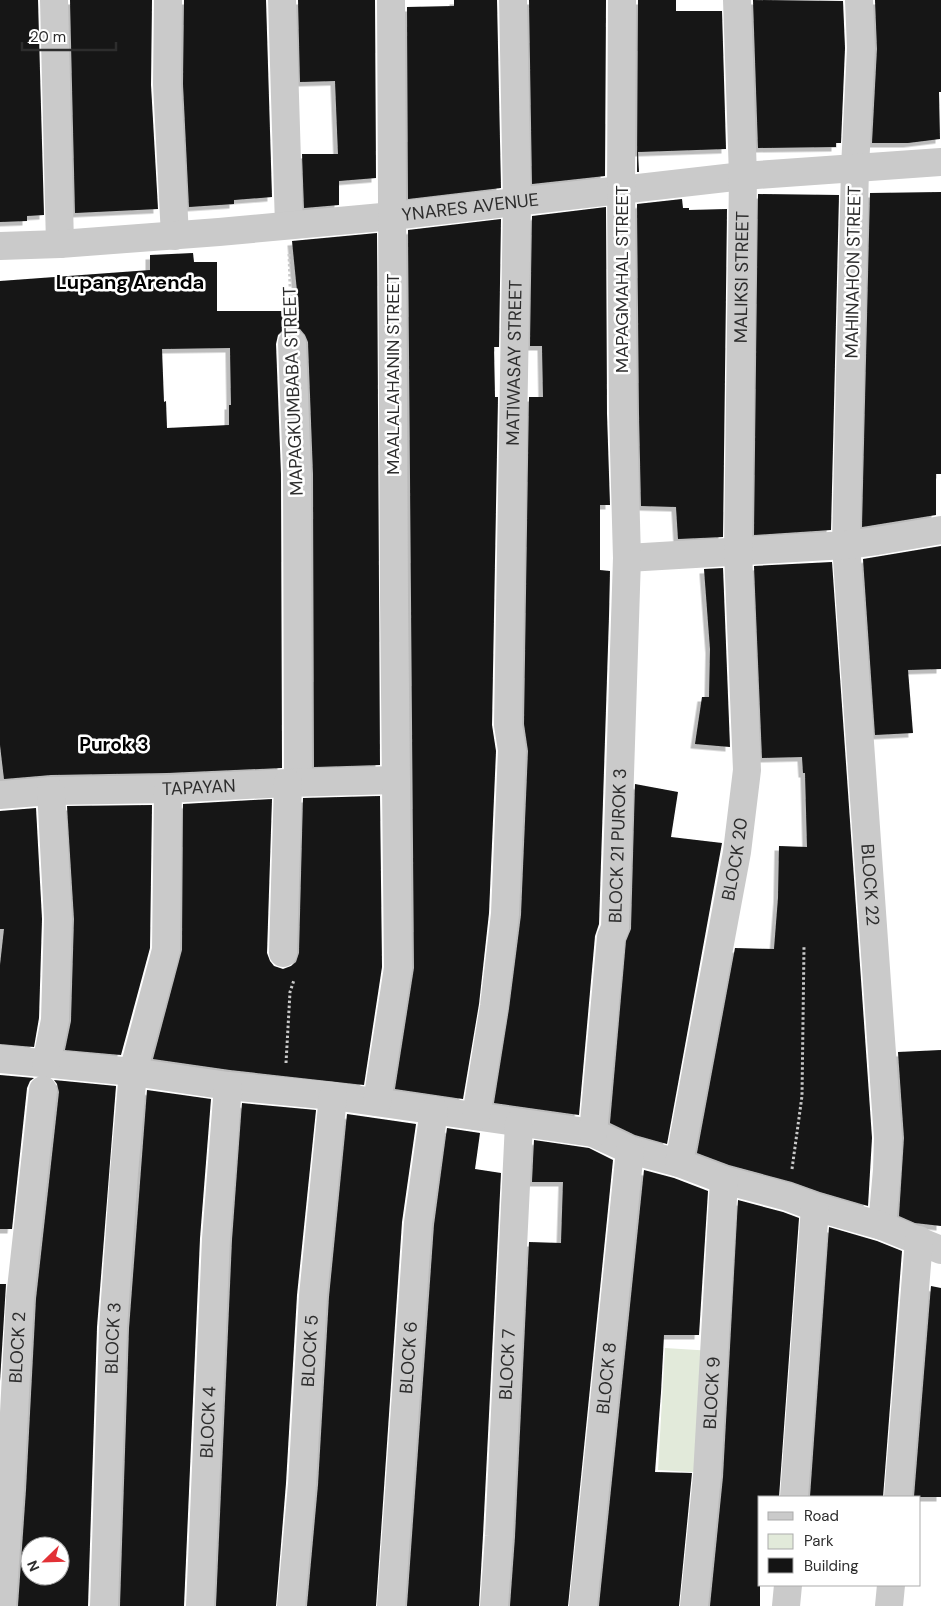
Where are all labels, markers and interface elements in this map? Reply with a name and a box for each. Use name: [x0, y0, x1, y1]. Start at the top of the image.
scale bar: [22, 20, 116, 52]
text: 20 m: [30, 27, 66, 47]
street label: MAPAGMAHAL STREET: [610, 185, 634, 373]
street label: MAHINAHON STREET: [839, 185, 867, 359]
street label: YNARES AVENUE: [400, 187, 540, 227]
street label: MALIKSI STREET: [729, 211, 755, 343]
district label: Lupang Arenda: [56, 269, 204, 295]
street label: MAALALAHANIN STREET: [381, 273, 405, 475]
street label: MATIWASAY STREET: [501, 280, 528, 446]
street label: MAPAGKUMBABA STREET: [277, 286, 309, 496]
district label: Purok 3: [79, 732, 149, 757]
street label: BLOCK 21 PUROK 3: [603, 768, 632, 924]
street label: TAPAYAN: [162, 774, 236, 801]
street label: BLOCK 20: [716, 816, 753, 903]
street label: BLOCK 22: [855, 843, 885, 927]
street label: BLOCK 3: [100, 1301, 127, 1375]
street label: BLOCK 2: [4, 1311, 31, 1384]
street label: BLOCK 5: [296, 1314, 324, 1388]
street label: BLOCK 6: [394, 1321, 423, 1395]
street label: BLOCK 7: [494, 1328, 521, 1400]
street label: BLOCK 8: [591, 1341, 622, 1415]
street label: BLOCK 9: [698, 1356, 726, 1430]
street label: BLOCK 4: [194, 1385, 222, 1459]
legend: [758, 1496, 921, 1586]
text: Road: [804, 1506, 839, 1526]
text: Park: [804, 1531, 834, 1551]
north arrow: [20, 1536, 70, 1586]
text: Building: [804, 1556, 859, 1576]
text: N: [23, 1558, 43, 1574]

